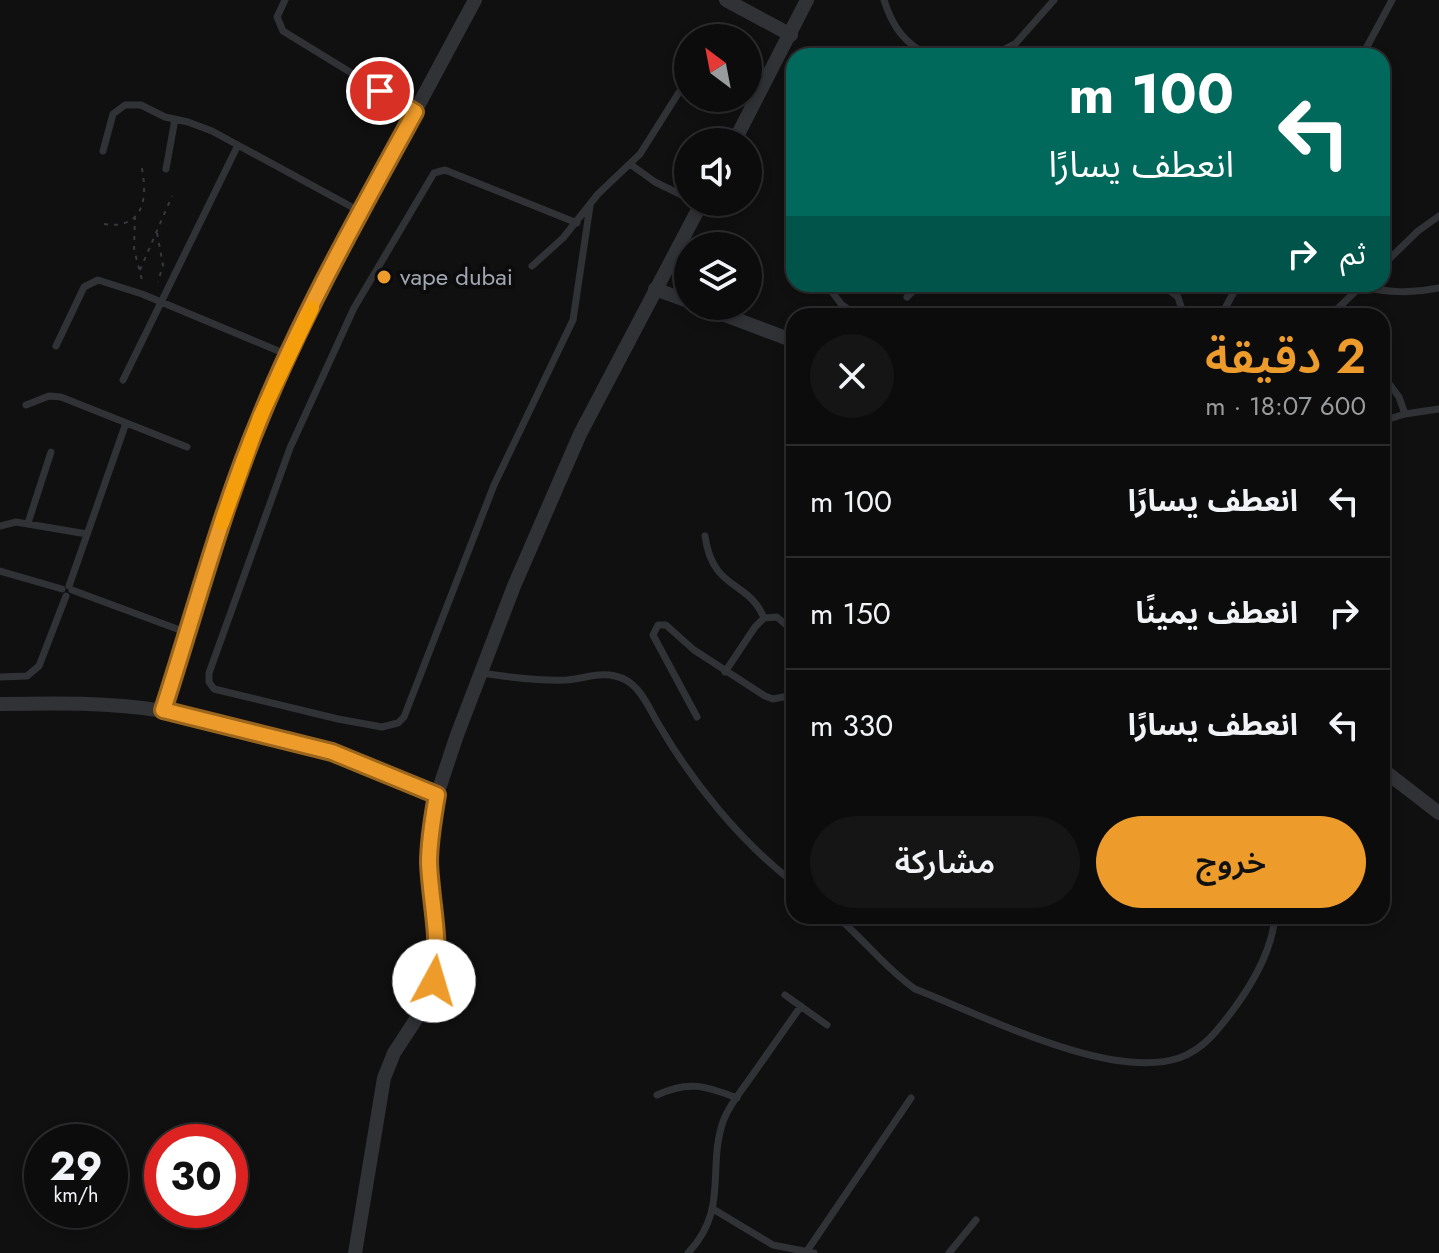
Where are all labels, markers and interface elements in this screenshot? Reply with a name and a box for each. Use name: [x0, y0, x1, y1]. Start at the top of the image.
north arrow: [674, 24, 762, 112]
map controls: [674, 24, 762, 320]
text: 100 m: [1069, 53, 1234, 134]
pin: [346, 57, 414, 125]
icon: arrive: [358, 69, 402, 113]
icon: left: [1262, 80, 1366, 184]
button: sound: [674, 128, 762, 216]
text: انعطف يسارًا: [1048, 138, 1234, 190]
button: layers: [674, 232, 762, 320]
icon: right: [1280, 232, 1324, 276]
text: ثم: [1340, 232, 1366, 275]
place label: vape dubai: [400, 259, 513, 294]
marker: vape dubai: [375, 268, 393, 286]
text: 2 دقيقة: [1205, 322, 1366, 391]
button: close: [810, 334, 894, 418]
text: 600 m · 18:07: [1205, 387, 1366, 425]
text: انعطف يسارًا: [1128, 479, 1298, 522]
icon: left: [1322, 479, 1366, 523]
text: 100 m: [810, 480, 892, 523]
text: انعطف يمينًا: [1136, 591, 1298, 634]
icon: right: [1322, 591, 1366, 635]
text: 150 m: [810, 592, 891, 635]
text: انعطف يسارًا: [1128, 703, 1298, 746]
icon: left: [1322, 703, 1366, 747]
text: 330 m: [810, 704, 893, 747]
button: مشاركة: [810, 816, 1080, 908]
button: خروج: [1096, 816, 1366, 908]
position arrow: [392, 939, 476, 1023]
speed limit sign: 30: [144, 1124, 248, 1228]
text: 29: [50, 1137, 103, 1195]
text: km/h: [53, 1181, 99, 1210]

